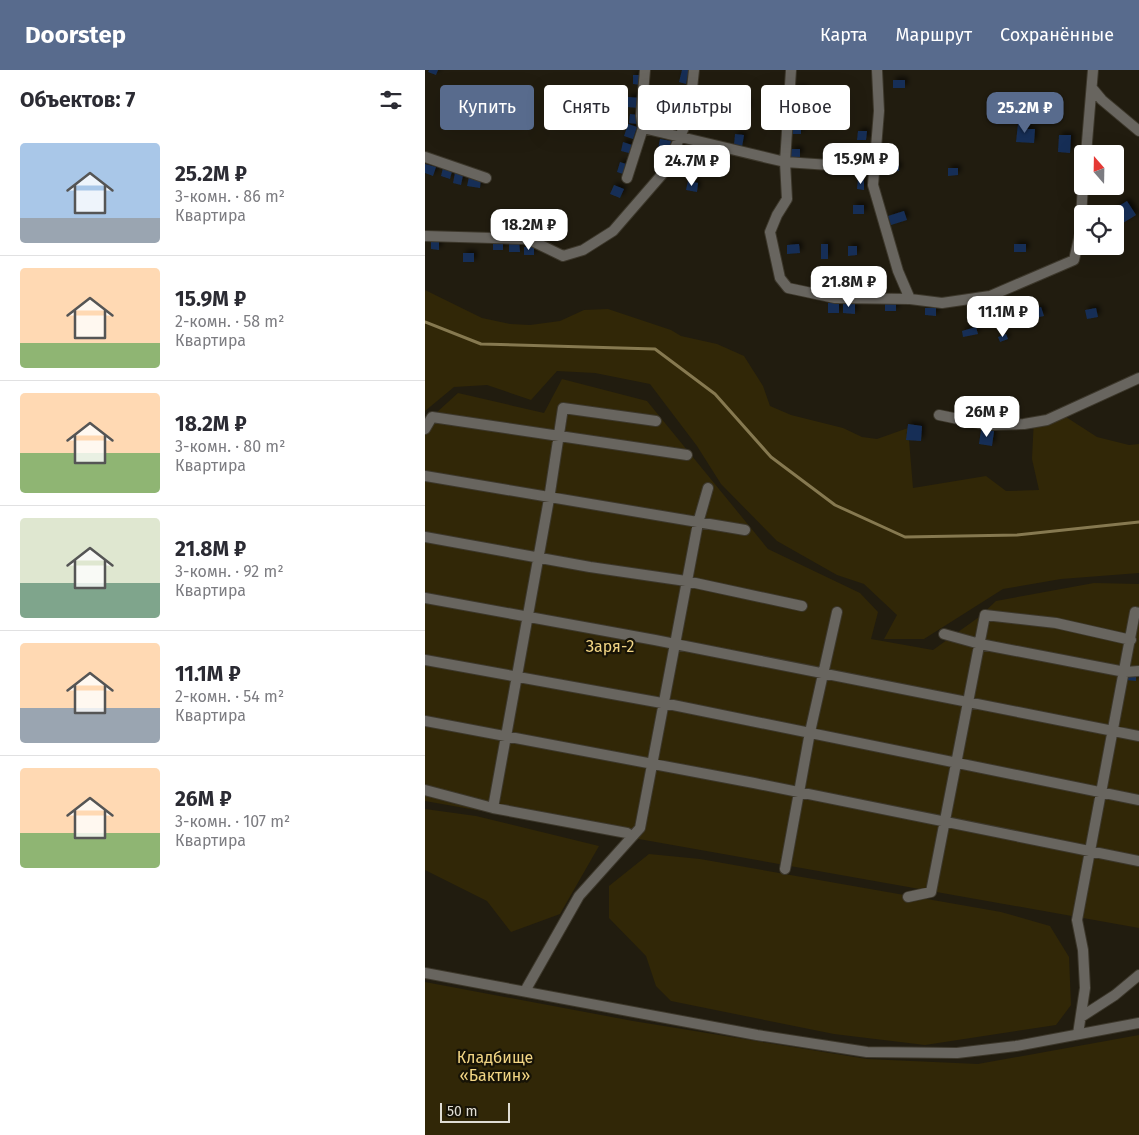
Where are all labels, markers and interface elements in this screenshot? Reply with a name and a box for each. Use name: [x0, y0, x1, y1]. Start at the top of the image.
text: Doorstep: [25, 21, 126, 49]
text: Карта: [820, 24, 868, 46]
text: Маршрут: [896, 24, 972, 46]
text: Сохранённые: [1000, 24, 1114, 46]
chip: Купить: [440, 85, 534, 130]
chip: Снять: [544, 85, 628, 130]
chip: Фильтры: [638, 85, 751, 130]
chip: Новое: [761, 85, 850, 130]
icon: filters: [377, 86, 405, 114]
text: Объектов: 7: [20, 87, 135, 113]
pin: 25.2M ₽: [979, 92, 1071, 134]
text: 25.2M ₽: [998, 98, 1052, 117]
pin: 15.9M ₽: [815, 142, 907, 185]
pin: 24.7M ₽: [646, 144, 738, 187]
north arrow: [1074, 145, 1124, 195]
map controls: [1074, 145, 1124, 255]
text: 15.9M ₽: [834, 149, 888, 168]
text: 24.7M ₽: [665, 151, 719, 170]
text: 25.2M ₽: [175, 161, 247, 187]
icon: home: [60, 163, 120, 223]
text: 3-комн. · 86 m²: [175, 187, 285, 206]
button: locate: [1074, 205, 1124, 255]
text: Квартира: [175, 206, 246, 225]
pin: 18.2M ₽: [483, 208, 575, 251]
text: 18.2M ₽: [502, 215, 556, 234]
pin: 21.8M ₽: [803, 266, 895, 308]
text: 21.8M ₽: [822, 272, 876, 291]
text: 15.9M ₽: [175, 286, 246, 312]
icon: home: [60, 288, 120, 348]
pin: 11.1M ₽: [957, 296, 1049, 338]
text: 11.1M ₽: [978, 302, 1028, 321]
text: 2-комн. · 58 m²: [175, 312, 284, 331]
text: Квартира: [175, 331, 246, 350]
pin: 26M ₽: [952, 396, 1022, 438]
text: 26M ₽: [965, 402, 1009, 421]
text: 18.2M ₽: [175, 411, 247, 437]
icon: home: [60, 413, 120, 473]
text: 3-комн. · 80 m²: [175, 437, 285, 456]
text: Квартира: [175, 456, 246, 475]
text: 21.8M ₽: [175, 536, 246, 562]
icon: home: [60, 538, 120, 598]
text: 3-комн. · 92 m²: [175, 562, 284, 581]
text: Квартира: [175, 581, 246, 600]
park label: Заря-2: [586, 637, 634, 656]
text: 11.1M ₽: [175, 661, 241, 687]
icon: home: [60, 663, 120, 723]
text: 2-комн. · 54 m²: [175, 687, 284, 706]
text: Квартира: [175, 706, 246, 725]
text: 26M ₽: [175, 786, 232, 812]
icon: home: [60, 788, 120, 848]
text: 3-комн. · 107 m²: [175, 812, 290, 831]
text: Квартира: [175, 831, 246, 850]
park label: Кладбище «Бактин»: [457, 1048, 533, 1085]
scale bar: [440, 1100, 510, 1123]
text: 50 m: [447, 1103, 478, 1120]

